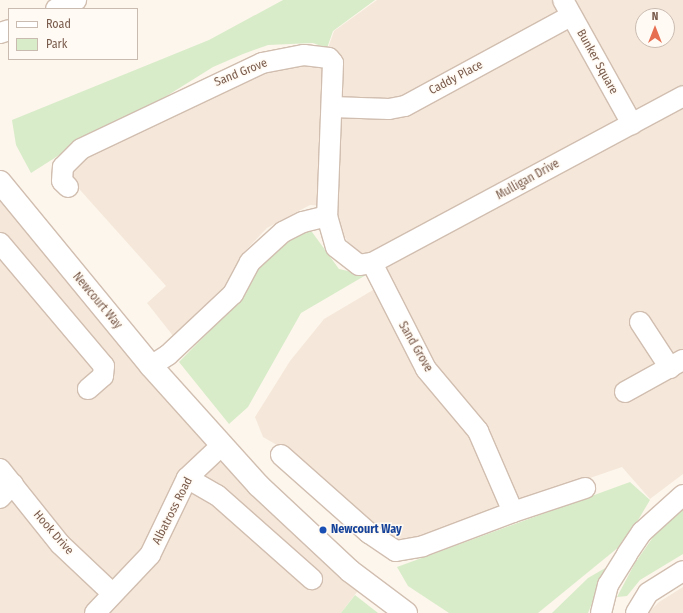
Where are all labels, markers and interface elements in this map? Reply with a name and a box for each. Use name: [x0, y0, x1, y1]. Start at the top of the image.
legend: [8, 8, 138, 60]
north arrow: [635, 8, 675, 48]
text: N: [652, 10, 658, 23]
text: Road: [46, 17, 71, 31]
street label: Bunker Square: [573, 27, 621, 97]
text: Park: [46, 37, 67, 51]
street label: Sand Grove: [213, 56, 269, 90]
street label: Caddy Place: [427, 58, 485, 98]
street label: Mulligan Drive: [494, 157, 562, 203]
street label: Newcourt Way: [69, 270, 125, 332]
street label: Sand Grove: [395, 319, 435, 375]
street label: Albatross Road: [150, 475, 196, 547]
street label: Hook Drive: [30, 508, 76, 558]
place label: Newcourt Way: [331, 523, 402, 537]
marker: Newcourt Way: [318, 525, 328, 535]

